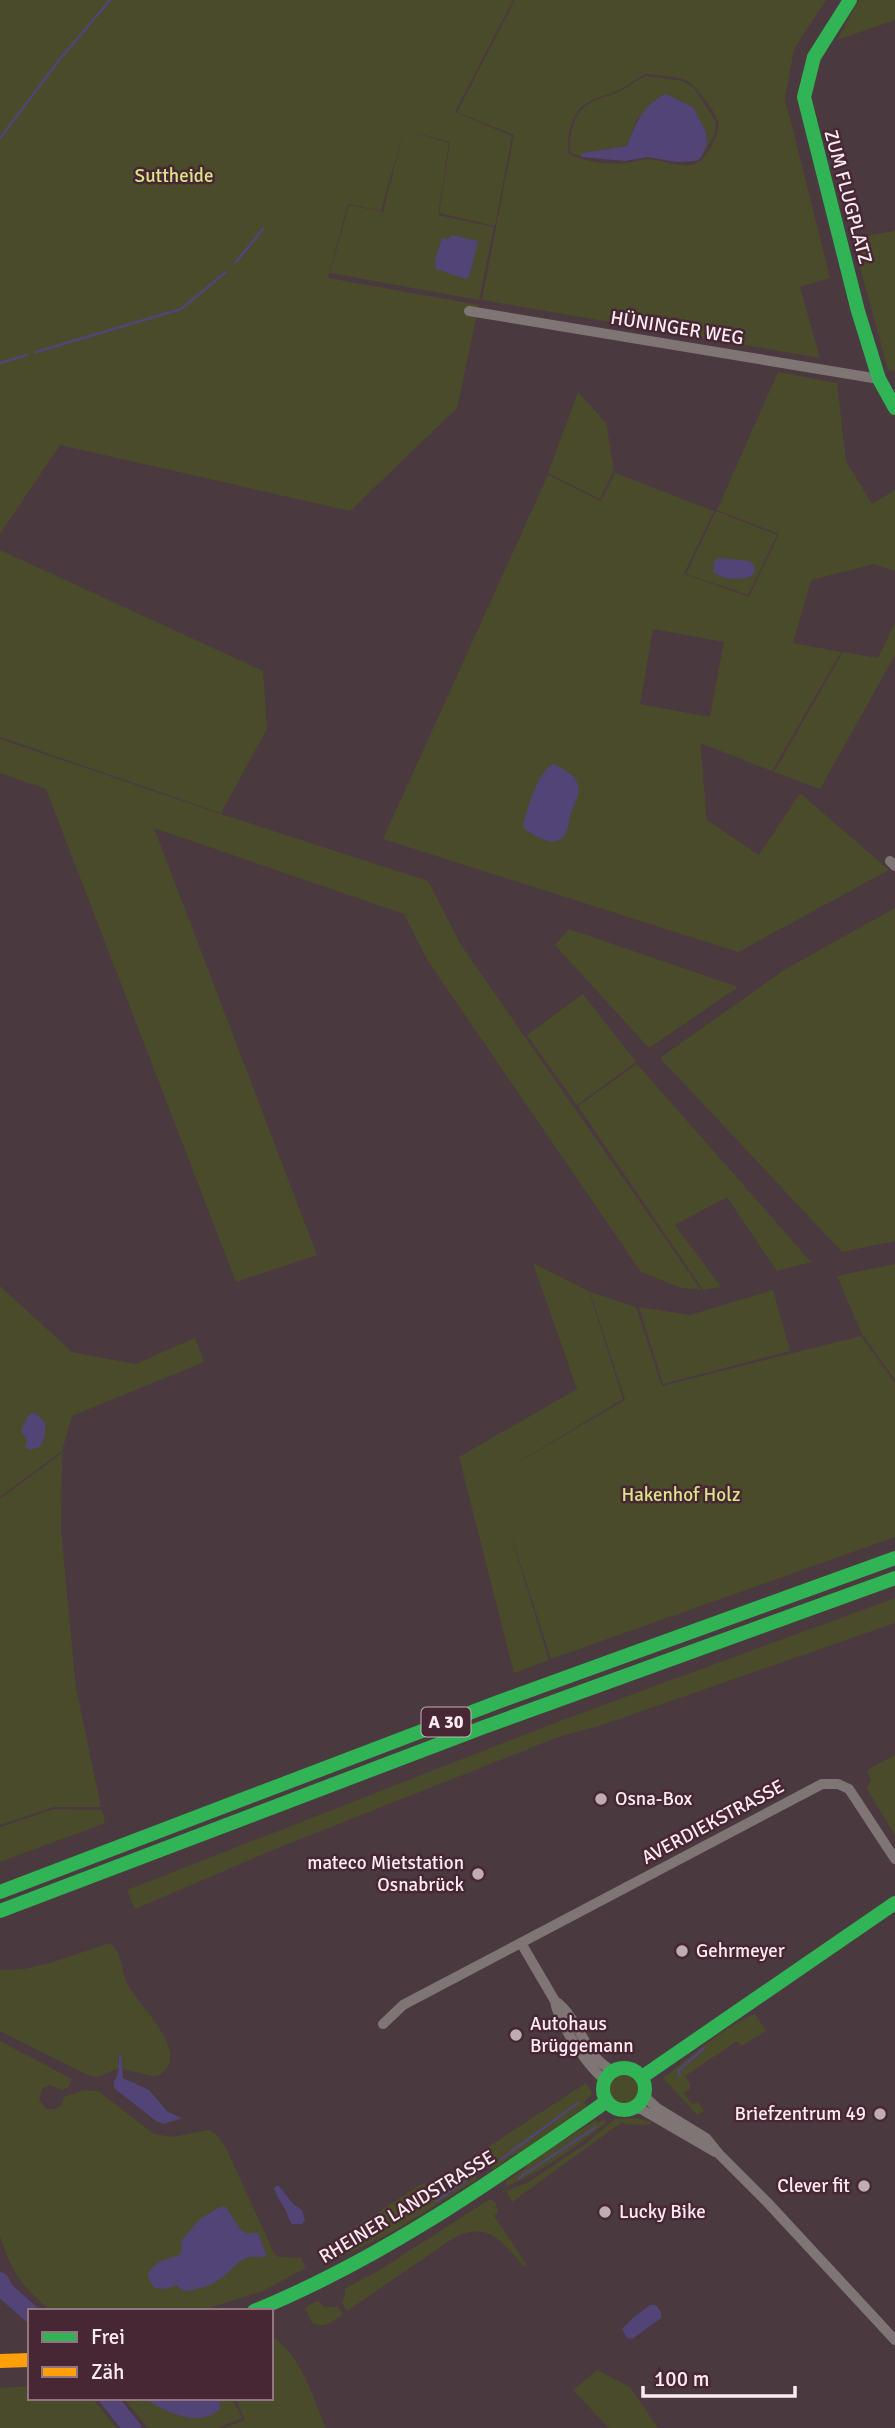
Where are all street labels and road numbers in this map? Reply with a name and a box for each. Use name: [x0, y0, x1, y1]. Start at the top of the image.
street label: ZUM FLUGPLATZ: [819, 127, 877, 267]
street label: HÜNINGER WEG: [609, 306, 745, 350]
road number: A 30: [422, 1708, 471, 1736]
street label: AVERDIEKSTRASSE: [638, 1774, 788, 1870]
street label: RHEINER LANDSTRASSE: [315, 2145, 499, 2269]

